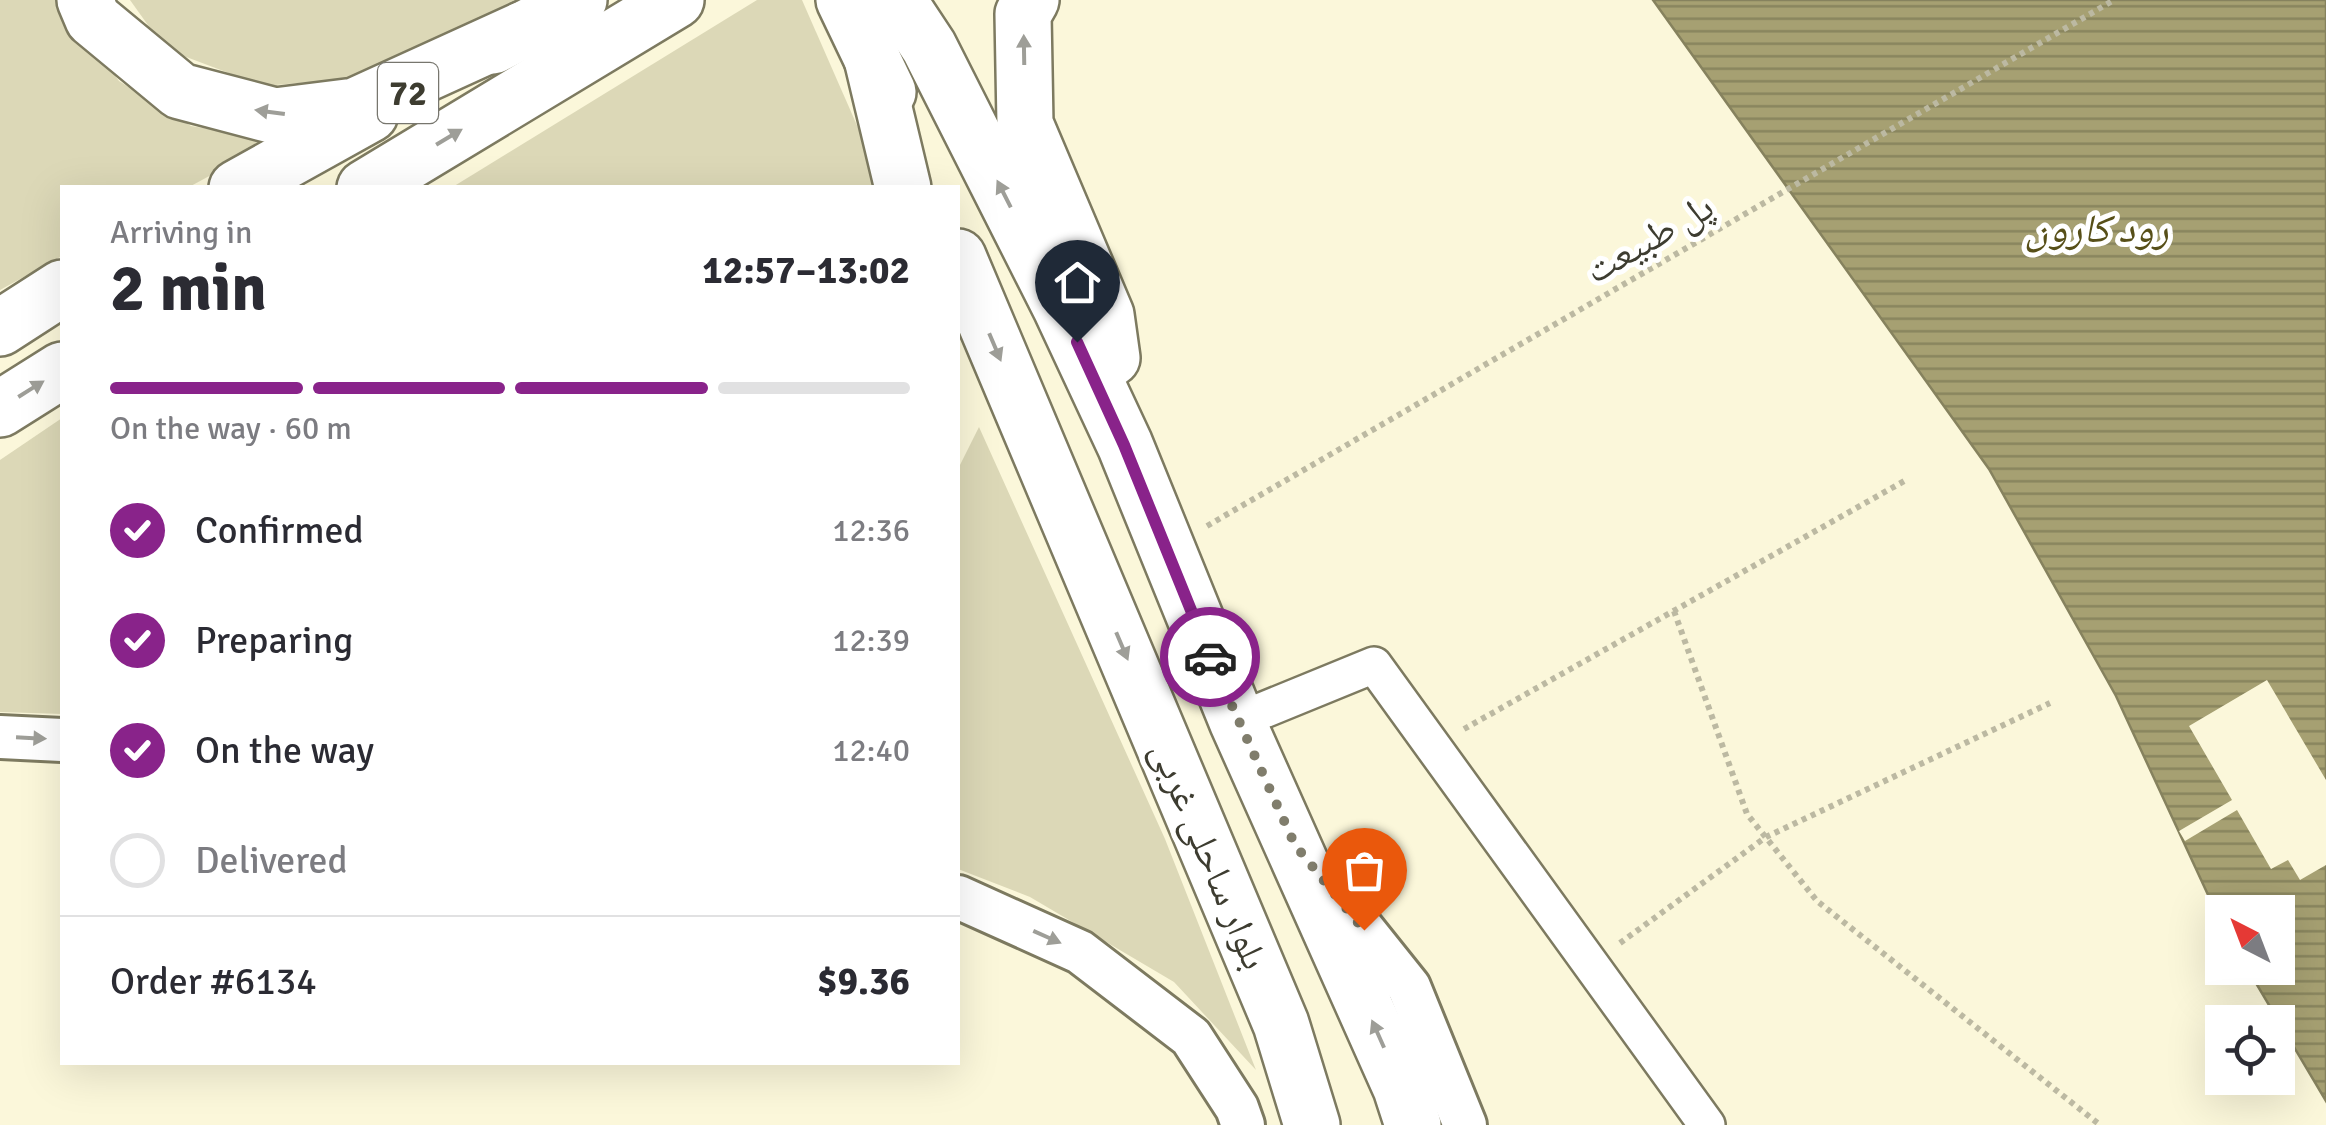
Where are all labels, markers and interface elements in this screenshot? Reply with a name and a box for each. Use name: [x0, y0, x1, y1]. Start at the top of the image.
one-way arrow: [1015, 34, 1031, 66]
road number: 72: [378, 63, 438, 123]
one-way arrow: [253, 104, 285, 120]
one-way arrow: [435, 129, 463, 146]
one-way arrow: [995, 180, 1012, 209]
street label: پل طبیعت: [1577, 183, 1722, 294]
water label: رود کارون: [2025, 204, 2169, 254]
text: Arriving in: [110, 213, 252, 252]
pin: [1035, 240, 1120, 343]
text: 12:57–13:02: [702, 247, 910, 294]
text: 2 min: [110, 249, 267, 329]
icon: home: [1050, 255, 1105, 310]
one-way arrow: [988, 332, 1004, 362]
one-way arrow: [17, 381, 45, 398]
text: On the way · 60 m: [110, 409, 352, 448]
icon: check: [110, 503, 165, 558]
text: Confirmed: [195, 507, 364, 554]
text: 12:36: [832, 511, 910, 550]
courier: [1160, 607, 1260, 707]
icon: check: [110, 613, 165, 668]
text: Preparing: [195, 617, 353, 664]
text: 12:39: [832, 621, 910, 660]
icon: car: [1183, 630, 1238, 685]
one-way arrow: [1114, 631, 1130, 661]
icon: check: [110, 723, 165, 778]
text: On the way: [195, 727, 374, 774]
one-way arrow: [16, 730, 48, 746]
text: 12:40: [832, 731, 910, 770]
street label: بلوار ساحلی غربی: [1140, 734, 1279, 976]
pin: [1322, 828, 1407, 931]
text: Delivered: [195, 837, 348, 884]
icon: bag: [1337, 843, 1392, 898]
north arrow: [2205, 895, 2295, 985]
map controls: [2205, 895, 2295, 1095]
one-way arrow: [1032, 929, 1062, 945]
text: Order #6134: [110, 958, 317, 1005]
text: $9.36: [817, 958, 910, 1005]
button: locate: [2205, 1005, 2295, 1095]
one-way arrow: [1370, 1019, 1386, 1049]

